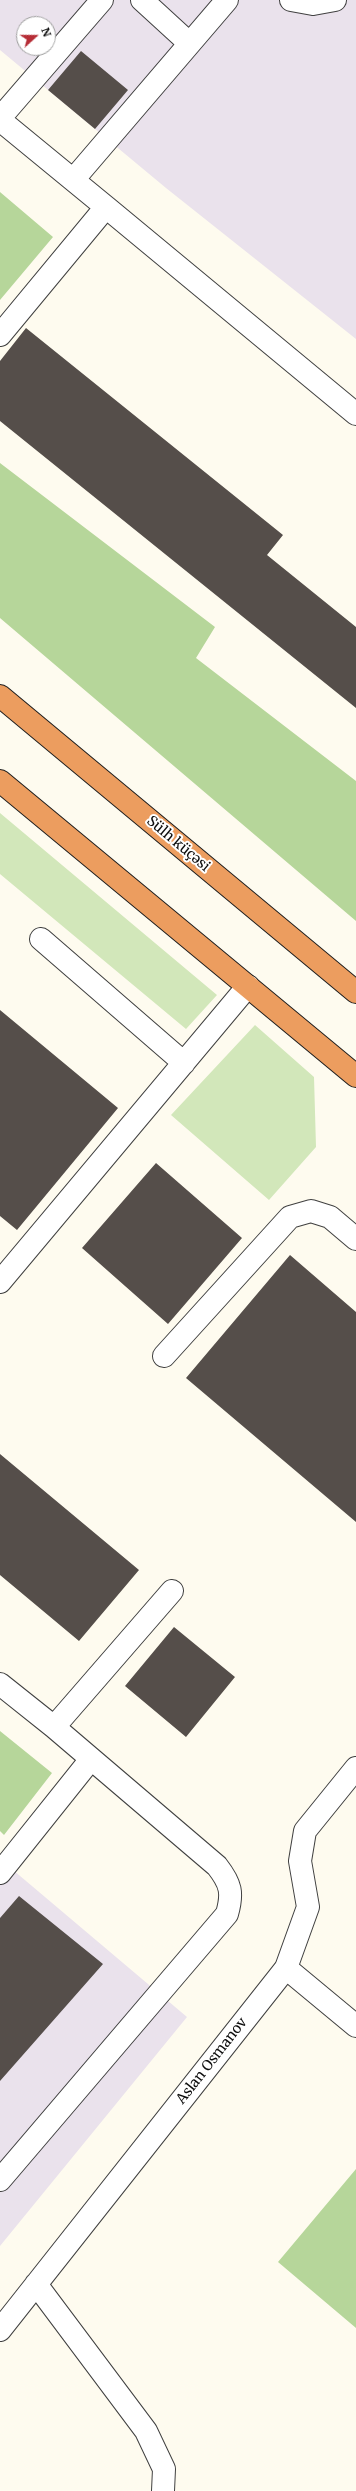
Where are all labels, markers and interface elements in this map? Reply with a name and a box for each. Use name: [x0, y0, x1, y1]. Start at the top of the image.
north arrow: [16, 16, 56, 56]
text: N: [38, 25, 54, 39]
street label: Sülh küçəsi: [143, 813, 213, 875]
street label: Aslan Osmanov: [173, 2015, 251, 2107]

